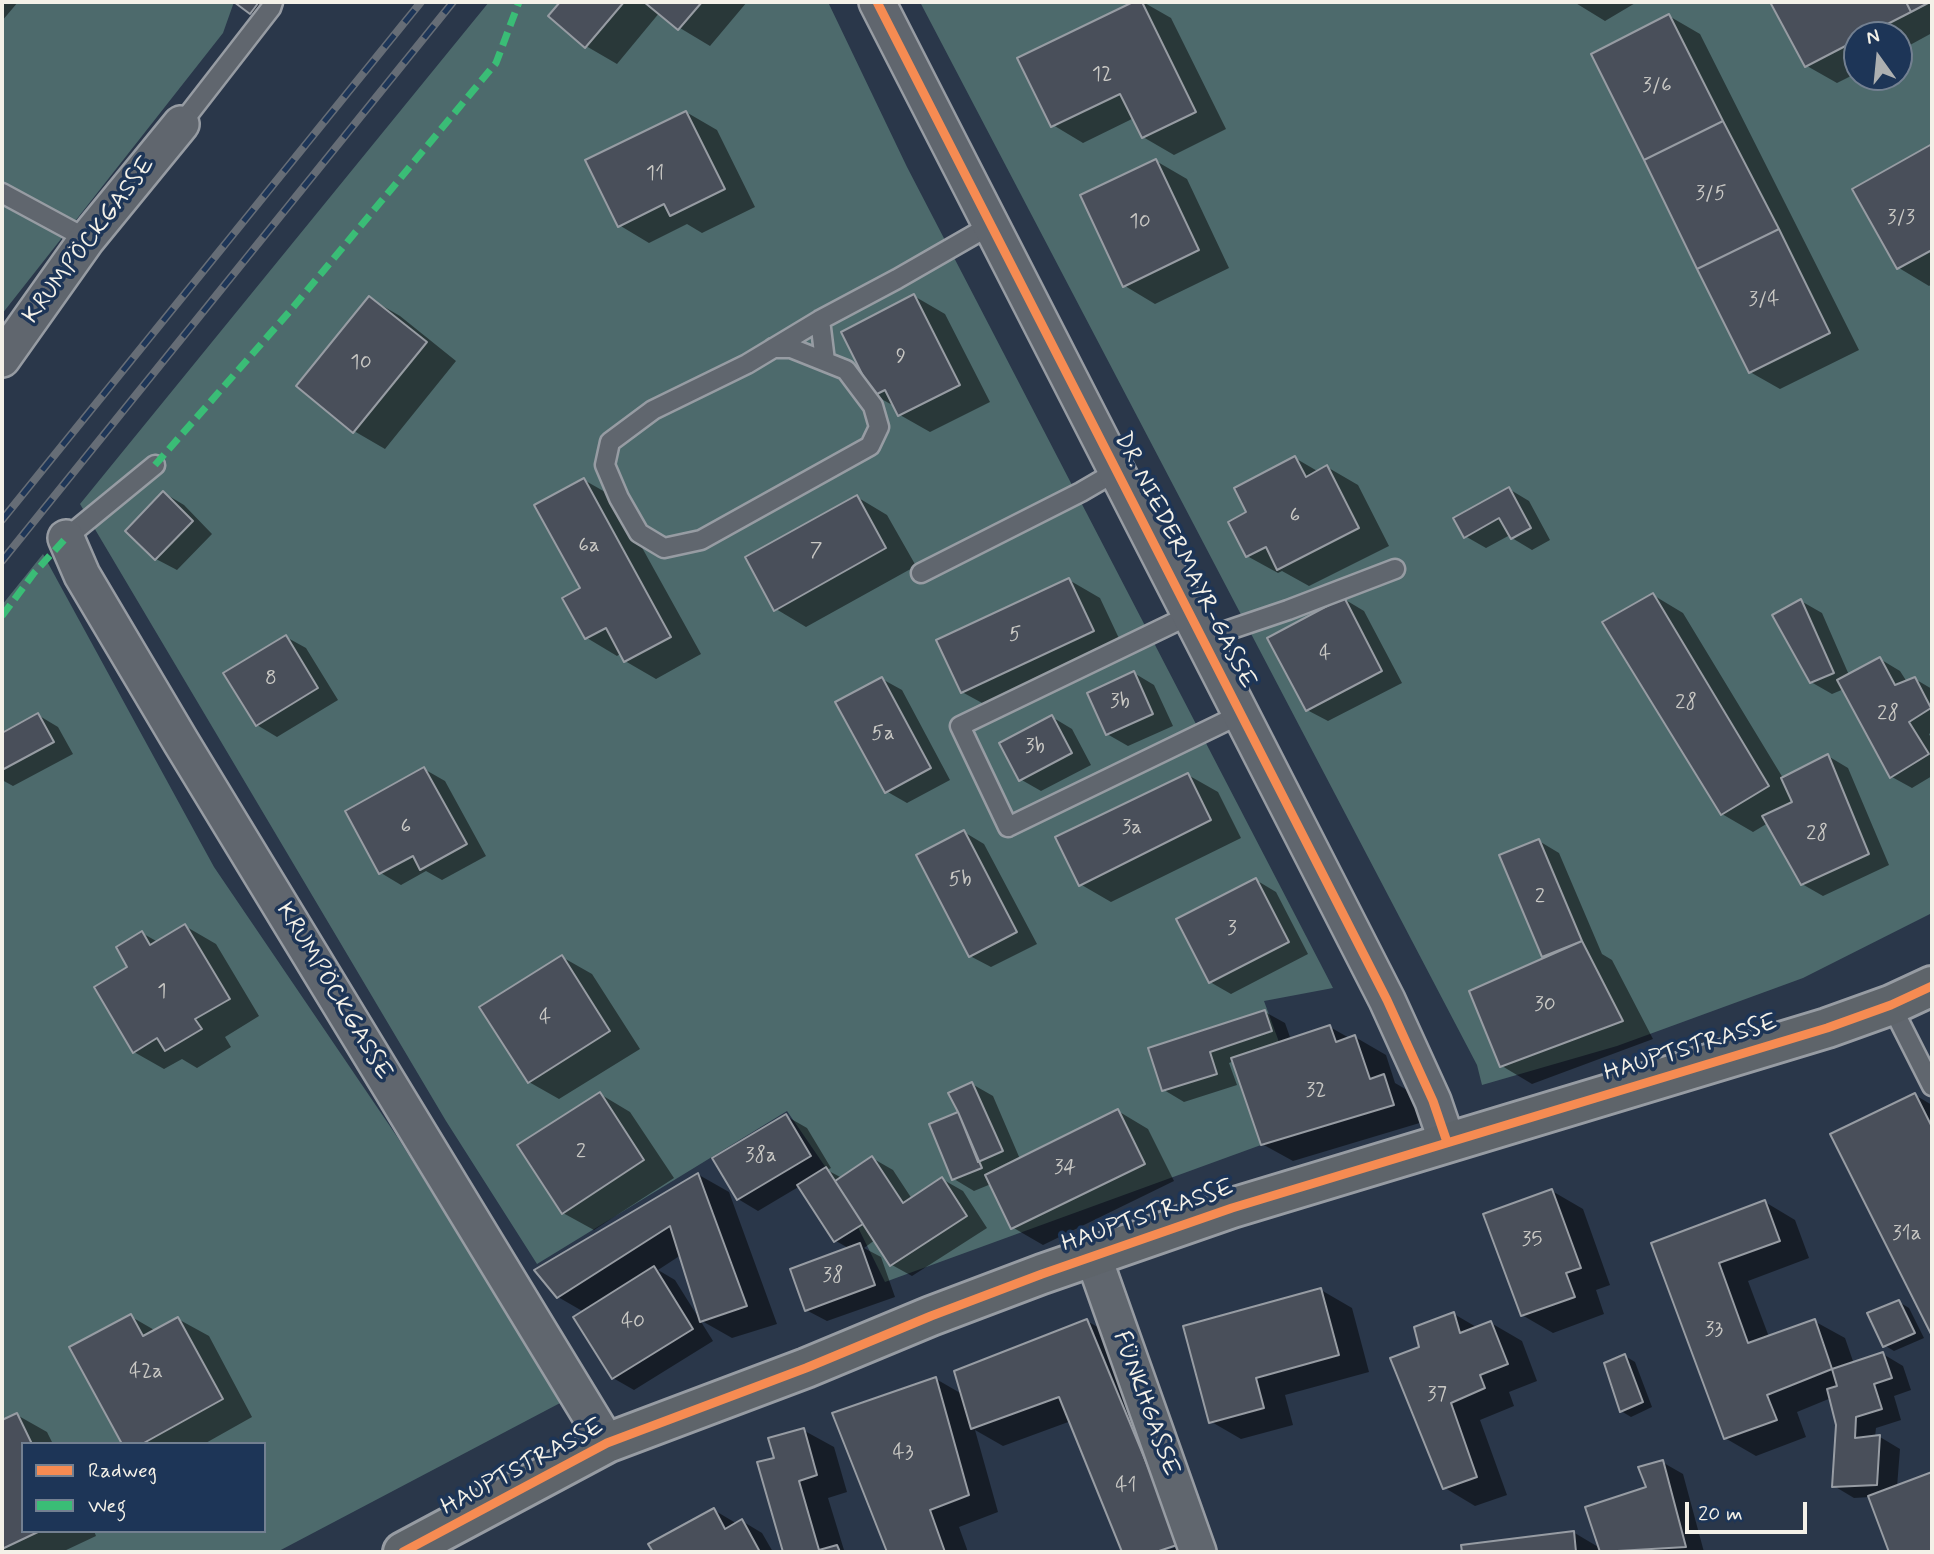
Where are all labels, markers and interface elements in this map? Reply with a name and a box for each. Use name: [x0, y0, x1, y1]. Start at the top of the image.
north arrow: [1843, 21, 1913, 91]
text: N: [1864, 23, 1882, 51]
house number: 12: [1092, 63, 1112, 89]
house number: 3/6: [1642, 74, 1672, 100]
street label: KRUMPÖCKGASSE: [18, 152, 162, 330]
house number: 11: [646, 162, 664, 188]
house number: 3/5: [1695, 182, 1727, 208]
house number: 3/3: [1887, 206, 1915, 232]
house number: 10: [1129, 210, 1151, 236]
house number: 3/4: [1749, 288, 1779, 314]
house number: 9: [896, 345, 906, 371]
house number: 10: [350, 351, 372, 377]
street label: DR. NIEDERMAYR-GASSE: [1107, 428, 1261, 694]
house number: 6: [1290, 504, 1300, 530]
house number: 6a: [578, 534, 600, 560]
house number: 7: [810, 539, 822, 565]
house number: 5: [1009, 623, 1021, 649]
house number: 4: [1319, 642, 1331, 668]
house number: 8: [265, 667, 277, 693]
house number: 3b: [1110, 690, 1130, 716]
house number: 28: [1675, 691, 1697, 717]
house number: 28: [1877, 702, 1899, 728]
house number: 5a: [871, 722, 895, 748]
house number: 3b: [1025, 735, 1045, 761]
house number: 6: [401, 815, 411, 841]
house number: 3a: [1122, 816, 1142, 842]
house number: 28: [1806, 822, 1828, 848]
house number: 5b: [949, 868, 971, 894]
house number: 2: [1535, 885, 1545, 911]
street label: KRUMPÖCKGASSE: [269, 898, 397, 1086]
house number: 3: [1227, 917, 1237, 943]
house number: 1: [157, 980, 167, 1006]
house number: 30: [1534, 993, 1556, 1019]
house number: 4: [539, 1006, 551, 1032]
street label: HAUPTSTRASSE: [1601, 1009, 1781, 1089]
house number: 32: [1306, 1079, 1326, 1105]
house number: 2: [576, 1140, 586, 1166]
house number: 38a: [745, 1144, 777, 1170]
house number: 34: [1054, 1156, 1076, 1182]
street label: HAUPTSTRASSE: [1058, 1174, 1238, 1260]
house number: 31a: [1892, 1222, 1922, 1248]
house number: 35: [1522, 1228, 1542, 1254]
house number: 38: [823, 1264, 843, 1290]
house number: 40: [621, 1310, 645, 1336]
house number: 33: [1705, 1318, 1723, 1344]
street label: FÜNKHGASSE: [1105, 1327, 1185, 1481]
house number: 42a: [129, 1360, 163, 1386]
house number: 37: [1427, 1383, 1447, 1409]
street label: HAUPTSTRASSE: [437, 1413, 609, 1523]
house number: 43: [892, 1441, 914, 1467]
legend: [21, 1442, 266, 1533]
text: Radweg: [88, 1457, 157, 1485]
house number: 41: [1115, 1474, 1137, 1500]
scale bar: [1689, 1488, 1812, 1532]
text: Weg: [88, 1492, 126, 1520]
text: 20 m: [1698, 1500, 1743, 1528]

